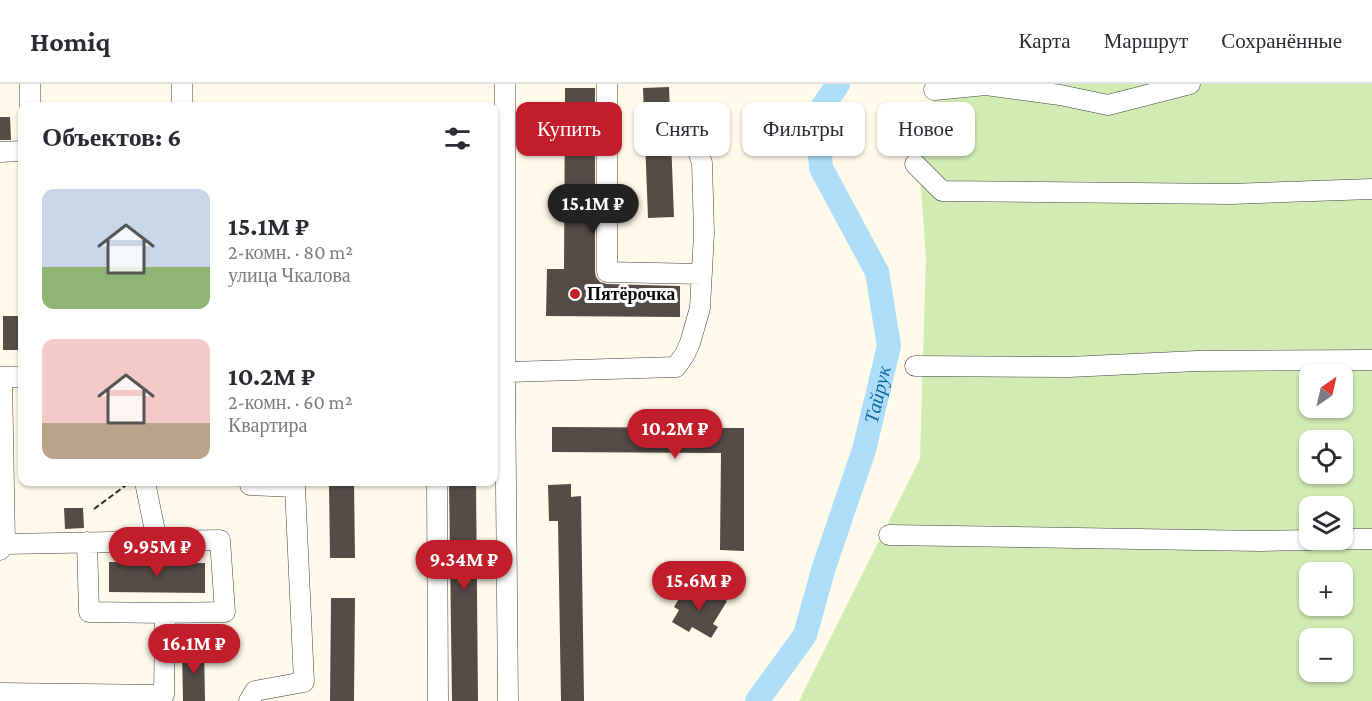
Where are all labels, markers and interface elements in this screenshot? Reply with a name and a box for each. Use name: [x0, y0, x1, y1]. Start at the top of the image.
text: Homiq: [30, 26, 111, 57]
text: Карта: [1019, 29, 1071, 53]
text: Маршрут: [1104, 29, 1188, 53]
text: Сохранённые: [1221, 29, 1342, 53]
chip: Купить: [516, 102, 622, 156]
chip: Снять: [634, 102, 730, 156]
chip: Фильтры: [742, 102, 865, 156]
chip: Новое: [877, 102, 975, 156]
icon: filters: [441, 122, 474, 155]
text: Объектов: 6: [42, 123, 182, 152]
pin: 15.1M ₽: [538, 184, 648, 235]
text: 15.1M ₽: [562, 192, 624, 214]
text: 15.1M ₽: [228, 212, 309, 241]
icon: home: [90, 213, 162, 285]
text: 2-комн. · 80 m²: [228, 241, 353, 263]
text: улица Чкалова: [228, 264, 351, 286]
place label: Пятёрочка: [587, 284, 675, 304]
marker: Пятёрочка: [568, 287, 582, 301]
text: 10.2M ₽: [228, 362, 315, 391]
icon: home: [90, 363, 162, 435]
water label: Тайрук: [860, 363, 895, 425]
north arrow: [1299, 364, 1353, 418]
map controls: [1299, 364, 1353, 682]
text: 2-комн. · 60 m²: [228, 391, 352, 413]
pin: 10.2M ₽: [620, 409, 730, 460]
text: Квартира: [228, 414, 307, 436]
text: 10.2M ₽: [641, 417, 709, 439]
button: locate: [1299, 430, 1353, 484]
button: layers: [1299, 496, 1353, 550]
pin: 9.95M ₽: [102, 527, 212, 578]
text: 9.95M ₽: [123, 535, 191, 557]
pin: 9.34M ₽: [409, 540, 519, 591]
text: 9.34M ₽: [430, 548, 498, 570]
pin: 15.6M ₽: [644, 561, 754, 612]
button: +: [1299, 562, 1353, 616]
text: 15.6M ₽: [666, 569, 732, 591]
pin: 16.1M ₽: [139, 624, 249, 675]
button: −: [1299, 628, 1353, 682]
text: 16.1M ₽: [162, 632, 226, 654]

